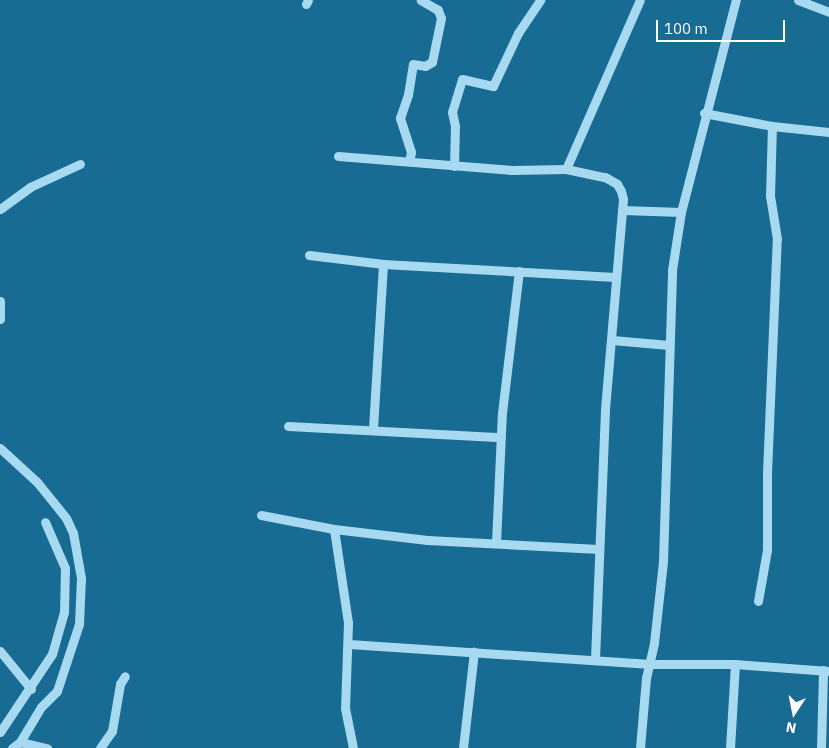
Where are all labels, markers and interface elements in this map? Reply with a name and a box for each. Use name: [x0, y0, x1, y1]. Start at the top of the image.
scale bar: [659, 10, 788, 42]
text: 100 m: [664, 19, 708, 38]
north arrow: [769, 688, 819, 738]
text: N: [784, 718, 798, 738]

